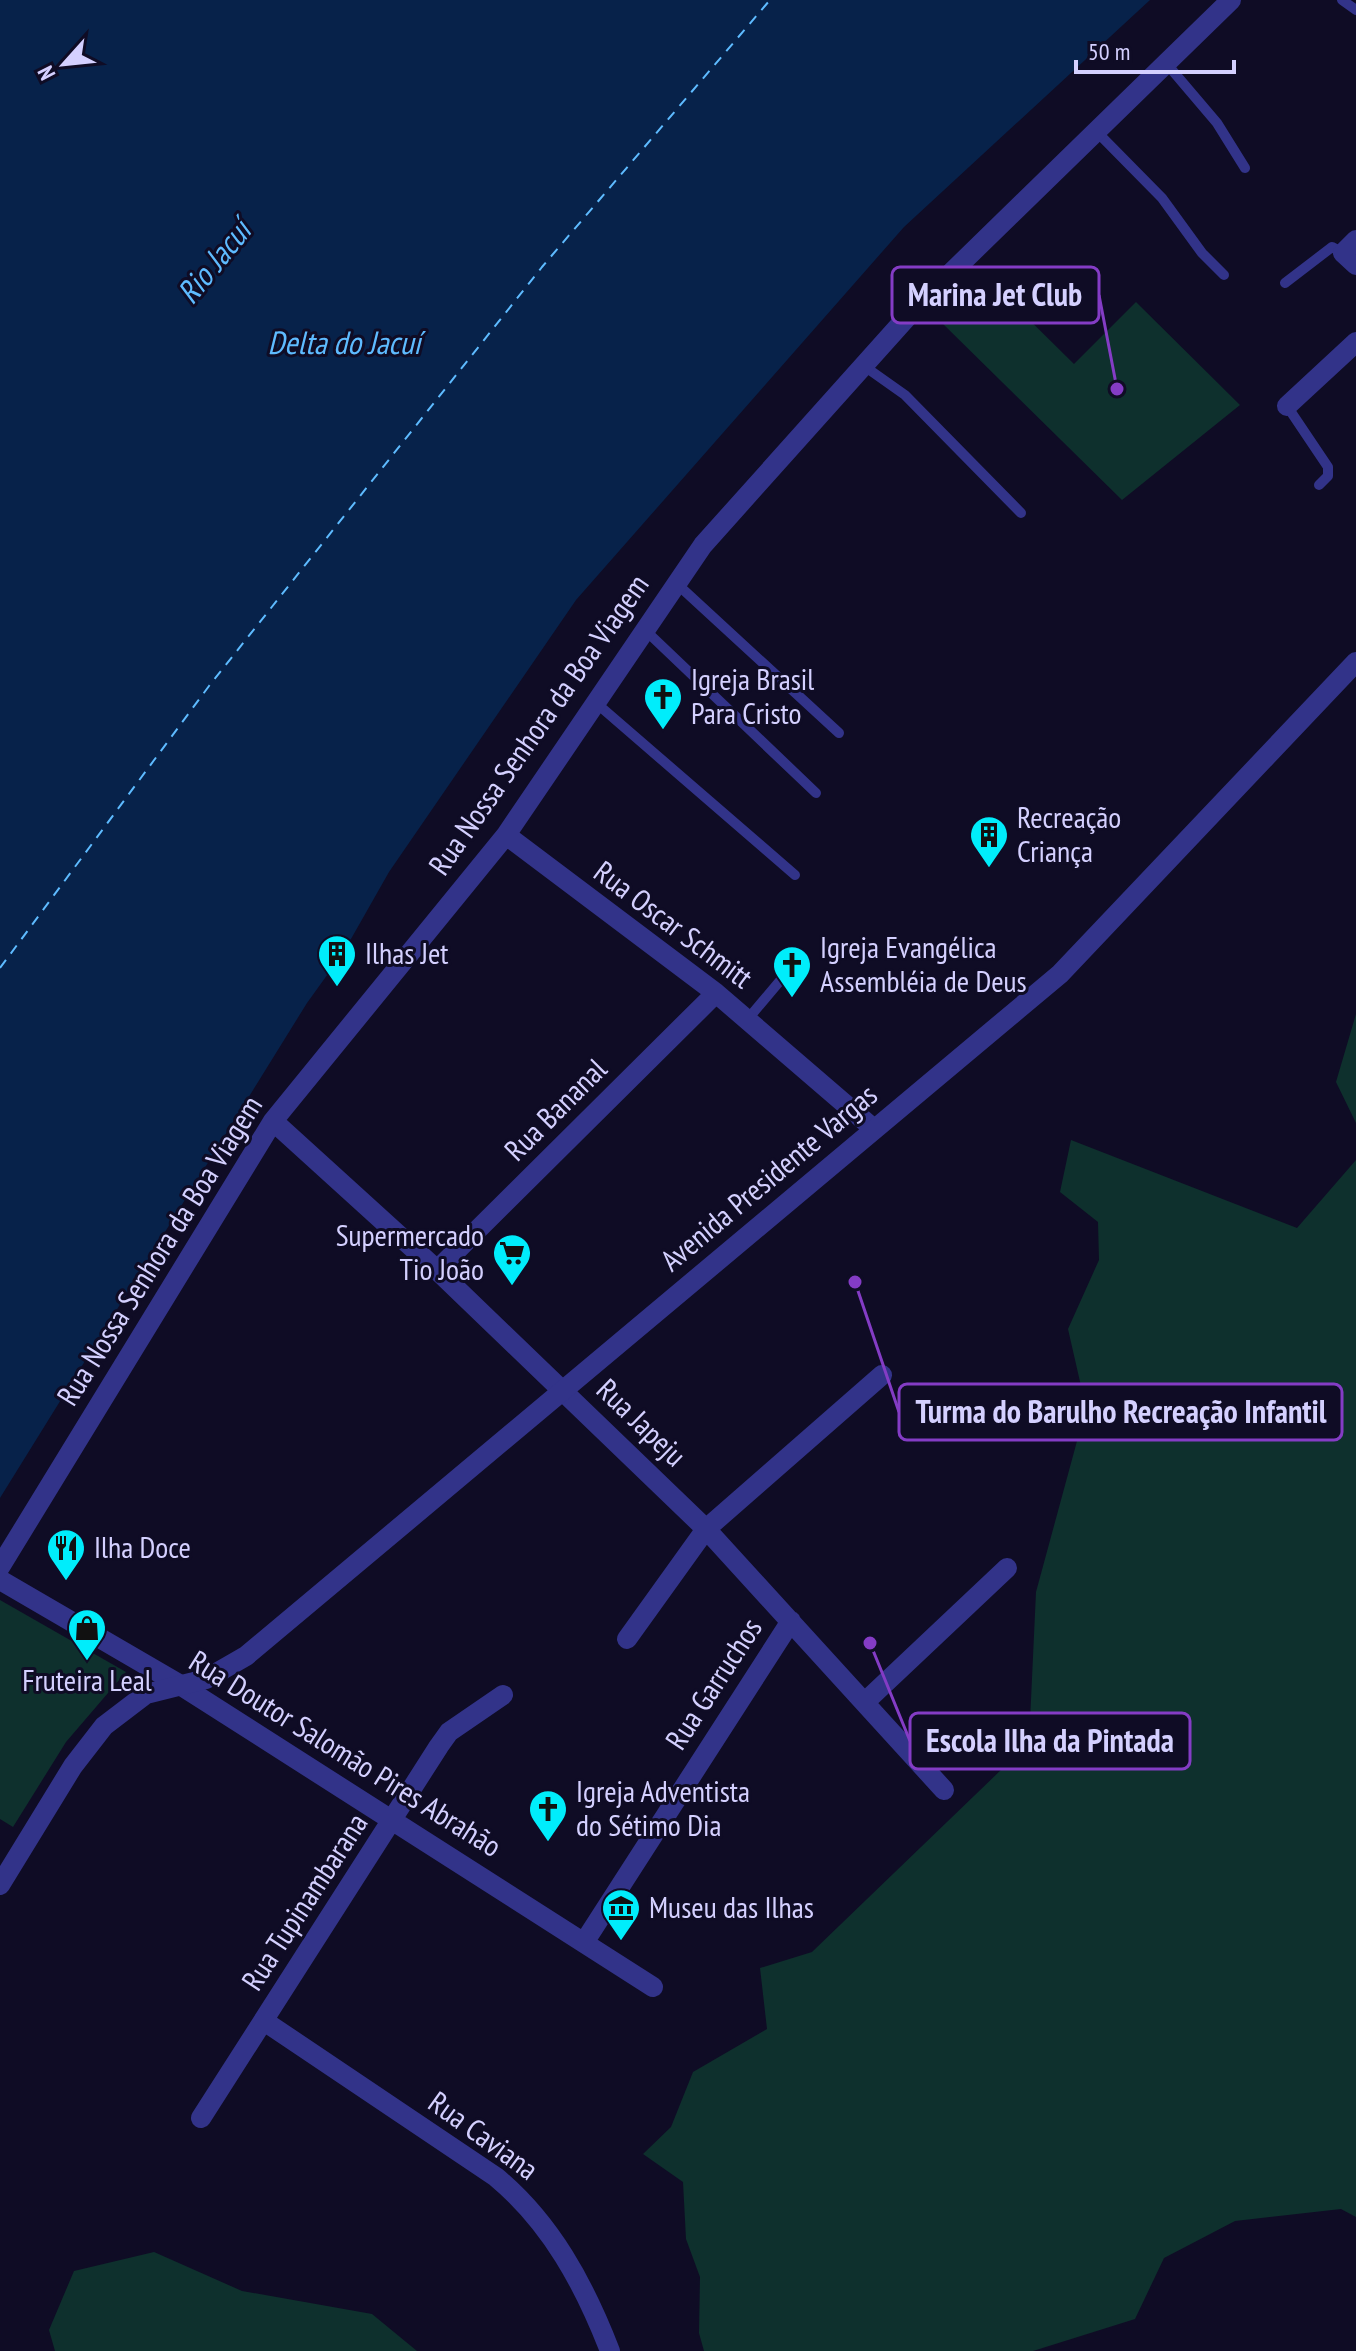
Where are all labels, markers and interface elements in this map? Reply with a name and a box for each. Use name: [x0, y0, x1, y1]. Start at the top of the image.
north arrow: [24, 24, 104, 104]
scale bar: [1076, 24, 1234, 74]
text: 50 m: [1088, 36, 1130, 67]
text: N: [31, 61, 61, 85]
water label: Rio Jacuí: [167, 206, 263, 312]
callout: Marina Jet Club: [892, 267, 1099, 323]
text: Marina Jet Club: [908, 273, 1082, 315]
water label: Delta do Jacuí: [267, 321, 427, 363]
street label: Rua Nossa Senhora da Boa Viagem: [419, 566, 656, 882]
place label: Igreja Brasil Para Cristo: [691, 659, 814, 732]
church icon: Igreja Brasil Para Cristo: [642, 676, 684, 731]
place label: Recreação Criança: [1017, 797, 1121, 870]
building icon: Recreação Criança: [968, 814, 1010, 869]
street label: Rua Oscar Schmitt: [587, 851, 762, 997]
place label: Igreja Evangélica Assembléia de Deus: [820, 927, 1027, 1000]
building icon: Ilhas Jet: [316, 933, 358, 988]
place label: Ilhas Jet: [365, 933, 449, 972]
church icon: Igreja Evangélica Assembléia de Deus: [771, 944, 813, 999]
street label: Rua Bananal: [495, 1049, 614, 1168]
street label: Avenida Presidente Vargas: [652, 1075, 884, 1279]
street label: Rua Nossa Senhora da Boa Viagem: [47, 1088, 270, 1412]
place label: Supermercado Tio João: [336, 1215, 484, 1288]
supermarket icon: Supermercado Tio João: [491, 1232, 533, 1287]
street label: Rua Japeju: [589, 1370, 695, 1474]
callout: Turma do Barulho Recreação Infantil: [899, 1384, 1342, 1440]
text: Turma do Barulho Recreação Infantil: [915, 1390, 1327, 1432]
restaurant icon: Ilha Doce: [45, 1527, 87, 1582]
place label: Ilha Doce: [94, 1527, 191, 1566]
shop icon: Fruteira Leal: [66, 1607, 108, 1662]
street label: Rua Garruchos: [656, 1610, 770, 1756]
street label: Rua Doutor Salomão Pires Abrahão: [183, 1641, 509, 1865]
place label: Fruteira Leal: [22, 1660, 152, 1699]
callout: Escola Ilha da Pintada: [910, 1713, 1190, 1769]
text: Escola Ilha da Pintada: [926, 1719, 1174, 1761]
place label: Igreja Adventista do Sétimo Dia: [576, 1771, 750, 1844]
church icon: Igreja Adventista do Sétimo Dia: [527, 1788, 569, 1843]
street label: Rua Tupinambarana: [232, 1805, 376, 1997]
museum icon: Museu das Ilhas: [600, 1887, 642, 1942]
place label: Museu das Ilhas: [649, 1887, 814, 1926]
street label: Rua Caviana: [421, 2082, 546, 2188]

